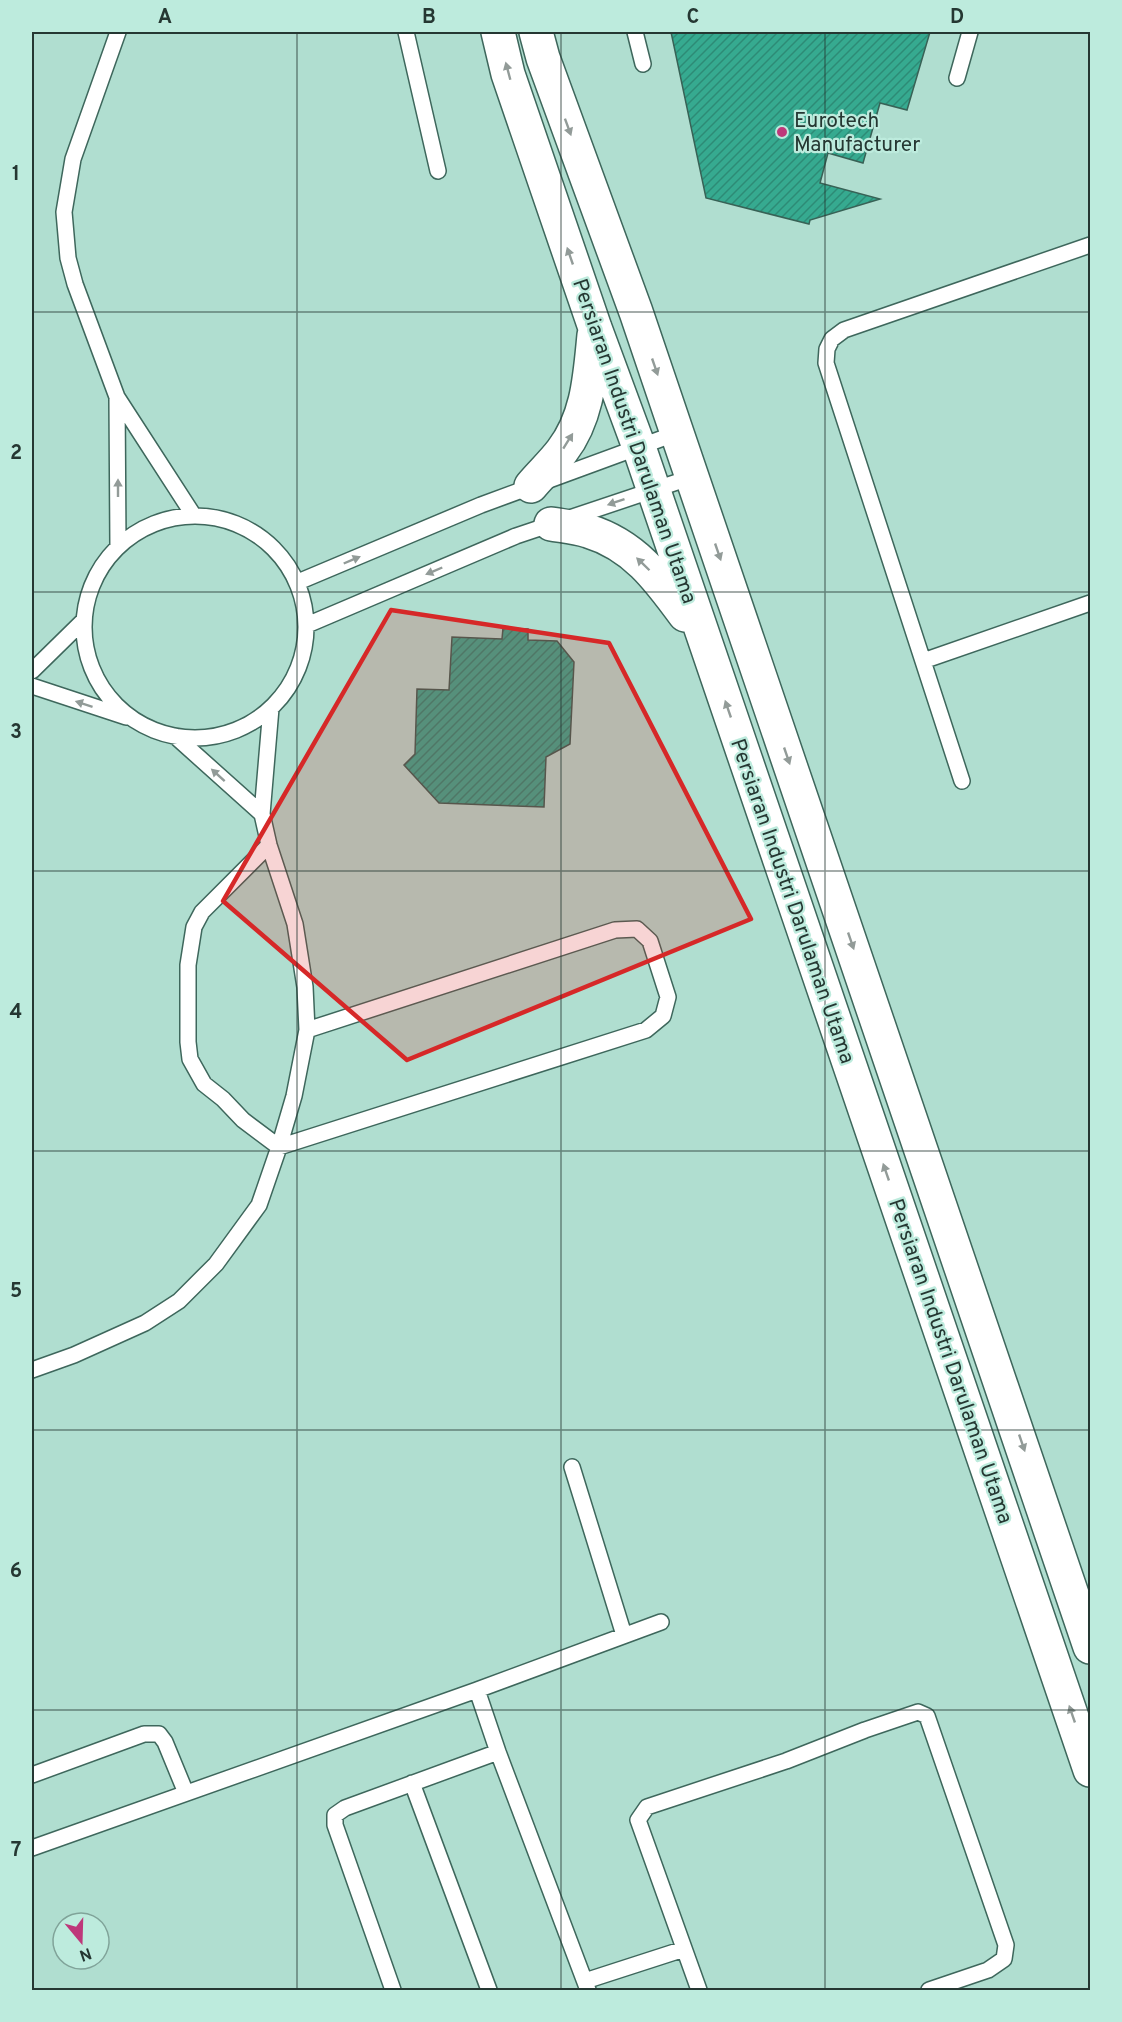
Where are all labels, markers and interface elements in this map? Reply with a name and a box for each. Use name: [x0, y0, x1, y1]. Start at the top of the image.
text: A: [158, 5, 172, 31]
text: B: [422, 5, 436, 31]
text: C: [687, 5, 699, 31]
text: D: [950, 5, 964, 31]
one-way arrow: [502, 62, 512, 80]
place label: Eurotech Manufacturer: [794, 108, 921, 159]
one-way arrow: [564, 118, 574, 136]
marker: Eurotech Manufacturer: [775, 125, 789, 139]
text: 1: [12, 162, 20, 188]
one-way arrow: [565, 247, 574, 265]
street label: Persiaran Industri Darulaman Utama: [565, 275, 702, 608]
one-way arrow: [650, 359, 660, 377]
one-way arrow: [563, 433, 574, 449]
text: 2: [10, 441, 22, 467]
one-way arrow: [113, 479, 123, 498]
one-way arrow: [607, 497, 625, 507]
one-way arrow: [713, 543, 723, 561]
one-way arrow: [343, 555, 360, 564]
one-way arrow: [637, 558, 651, 572]
one-way arrow: [425, 566, 443, 576]
one-way arrow: [75, 698, 93, 708]
one-way arrow: [722, 700, 732, 718]
text: 3: [10, 720, 22, 746]
street label: Persiaran Industri Darulaman Utama: [723, 735, 860, 1068]
one-way arrow: [783, 748, 793, 766]
one-way arrow: [211, 769, 226, 782]
one-way arrow: [846, 932, 856, 950]
text: 4: [10, 1000, 22, 1026]
one-way arrow: [881, 1163, 890, 1181]
street label: Persiaran Industri Darulaman Utama: [881, 1195, 1018, 1528]
text: 5: [10, 1279, 22, 1305]
one-way arrow: [1017, 1434, 1027, 1452]
text: 6: [10, 1559, 22, 1585]
one-way arrow: [1066, 1705, 1076, 1723]
text: 7: [11, 1838, 21, 1864]
north arrow: [51, 1911, 111, 1971]
text: N: [77, 1942, 94, 1965]

